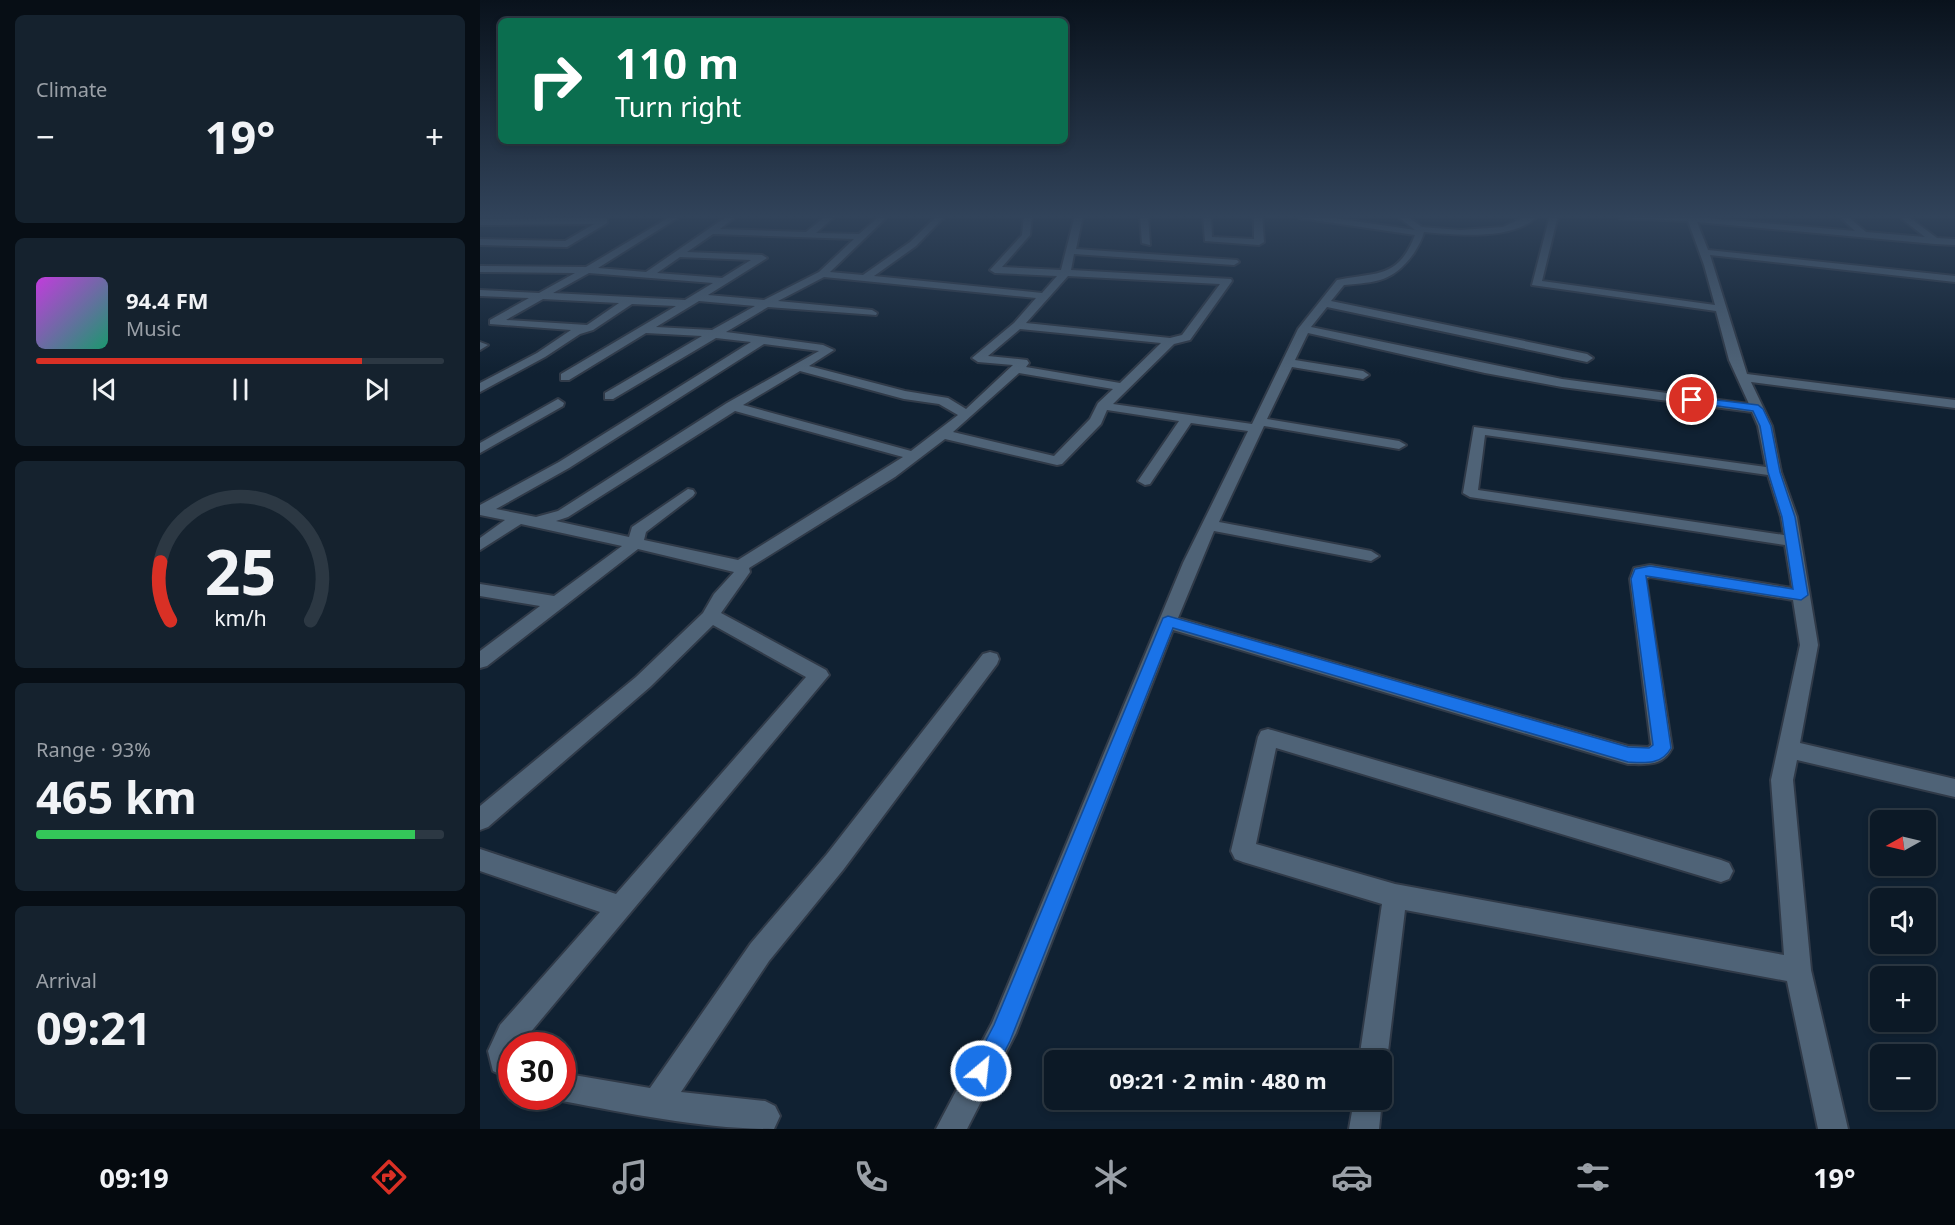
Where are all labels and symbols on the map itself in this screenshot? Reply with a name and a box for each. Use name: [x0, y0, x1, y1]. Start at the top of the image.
pin: [1666, 374, 1717, 425]
north arrow: [1870, 810, 1936, 876]
speed limit sign: 30: [498, 1032, 576, 1110]
position arrow: [949, 1039, 1013, 1103]

